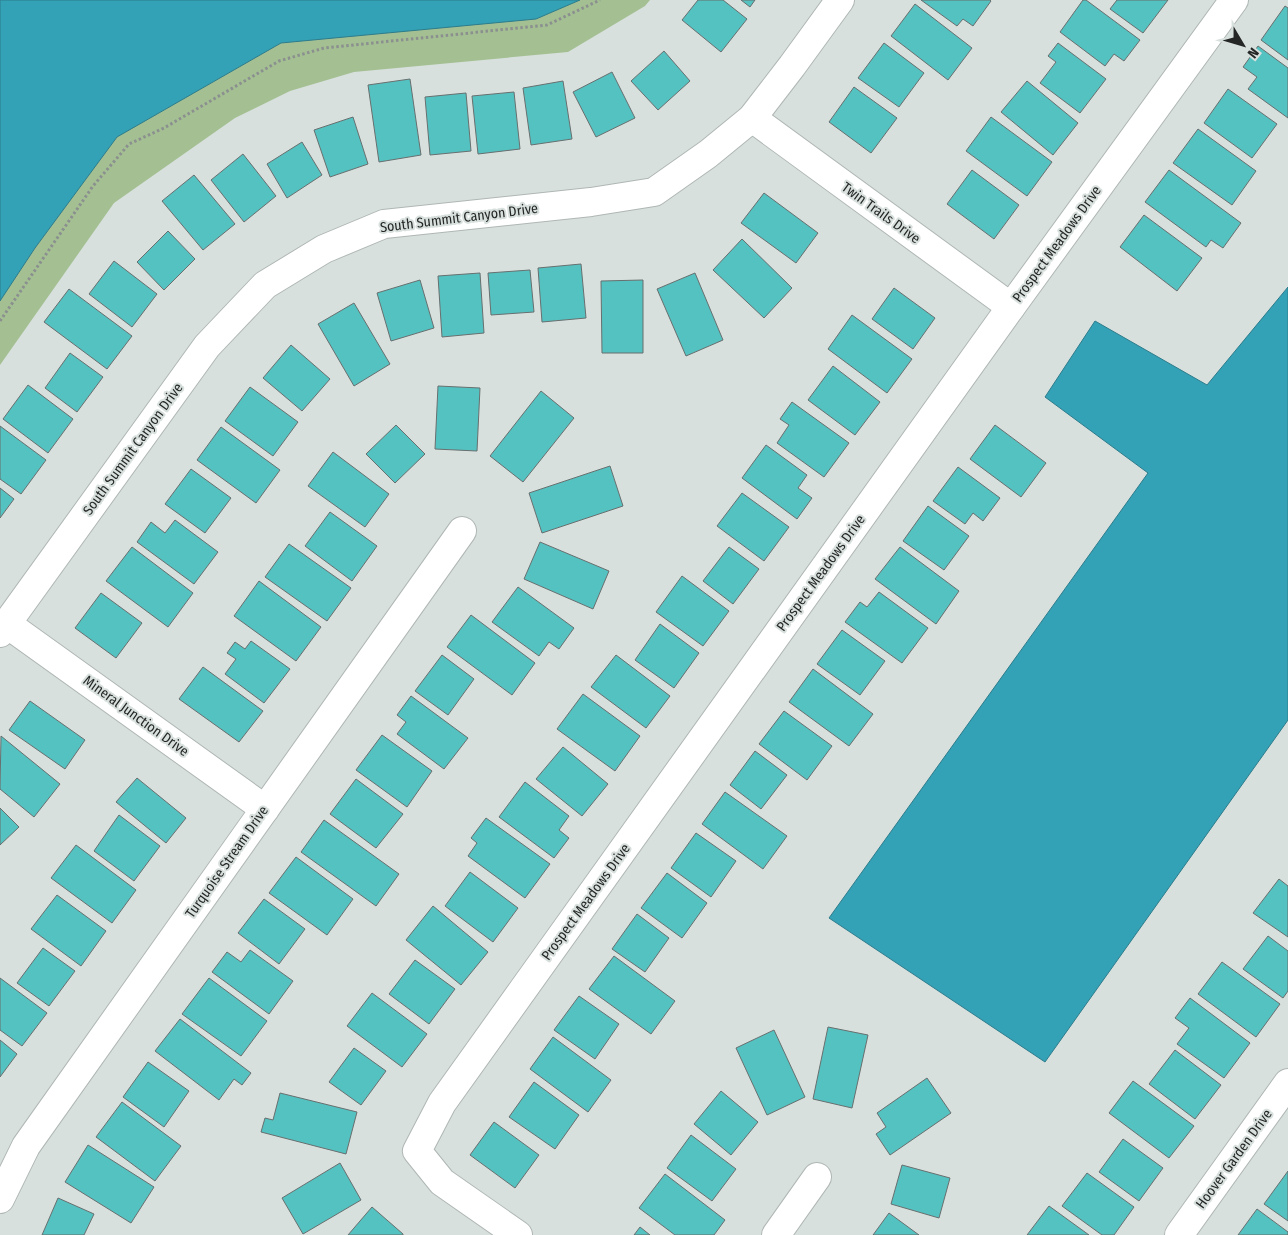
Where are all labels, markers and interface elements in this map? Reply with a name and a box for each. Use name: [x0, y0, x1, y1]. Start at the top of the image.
north arrow: [1218, 20, 1268, 70]
text: N: [1244, 44, 1262, 61]
street label: Twin Trails Drive: [838, 179, 924, 247]
street label: Prospect Meadows Drive: [1009, 182, 1105, 305]
street label: South Summit Canyon Drive: [379, 200, 539, 236]
street label: South Summit Canyon Drive: [79, 380, 187, 518]
street label: Prospect Meadows Drive: [773, 511, 869, 634]
street label: Mineral Junction Drive: [80, 672, 192, 760]
street label: Turquoise Stream Drive: [182, 803, 272, 921]
street label: Prospect Meadows Drive: [538, 840, 634, 963]
street label: Hoover Garden Drive: [1192, 1106, 1276, 1212]

